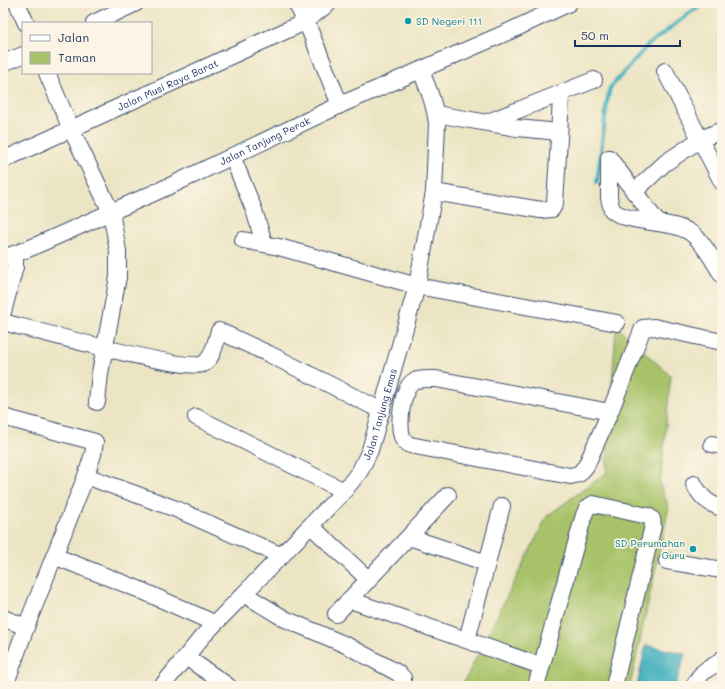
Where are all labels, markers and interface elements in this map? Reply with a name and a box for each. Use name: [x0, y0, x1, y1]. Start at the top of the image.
place label: SD Negeri 111: [416, 14, 482, 28]
marker: SD Negeri 111: [403, 16, 413, 26]
legend: [22, 22, 152, 74]
scale bar: [575, 22, 680, 48]
text: 50 m: [581, 27, 609, 43]
text: Jalan: [58, 29, 89, 45]
text: Taman: [58, 49, 96, 65]
street label: Jalan Musi Raya Barat: [115, 56, 220, 114]
street label: Jalan Tanjung Perak: [217, 113, 313, 168]
street label: Jalan Tanjung Emas: [359, 367, 400, 462]
place label: SD Perumahan Guru: [615, 536, 685, 562]
marker: SD Perumahan Guru: [688, 544, 698, 554]

